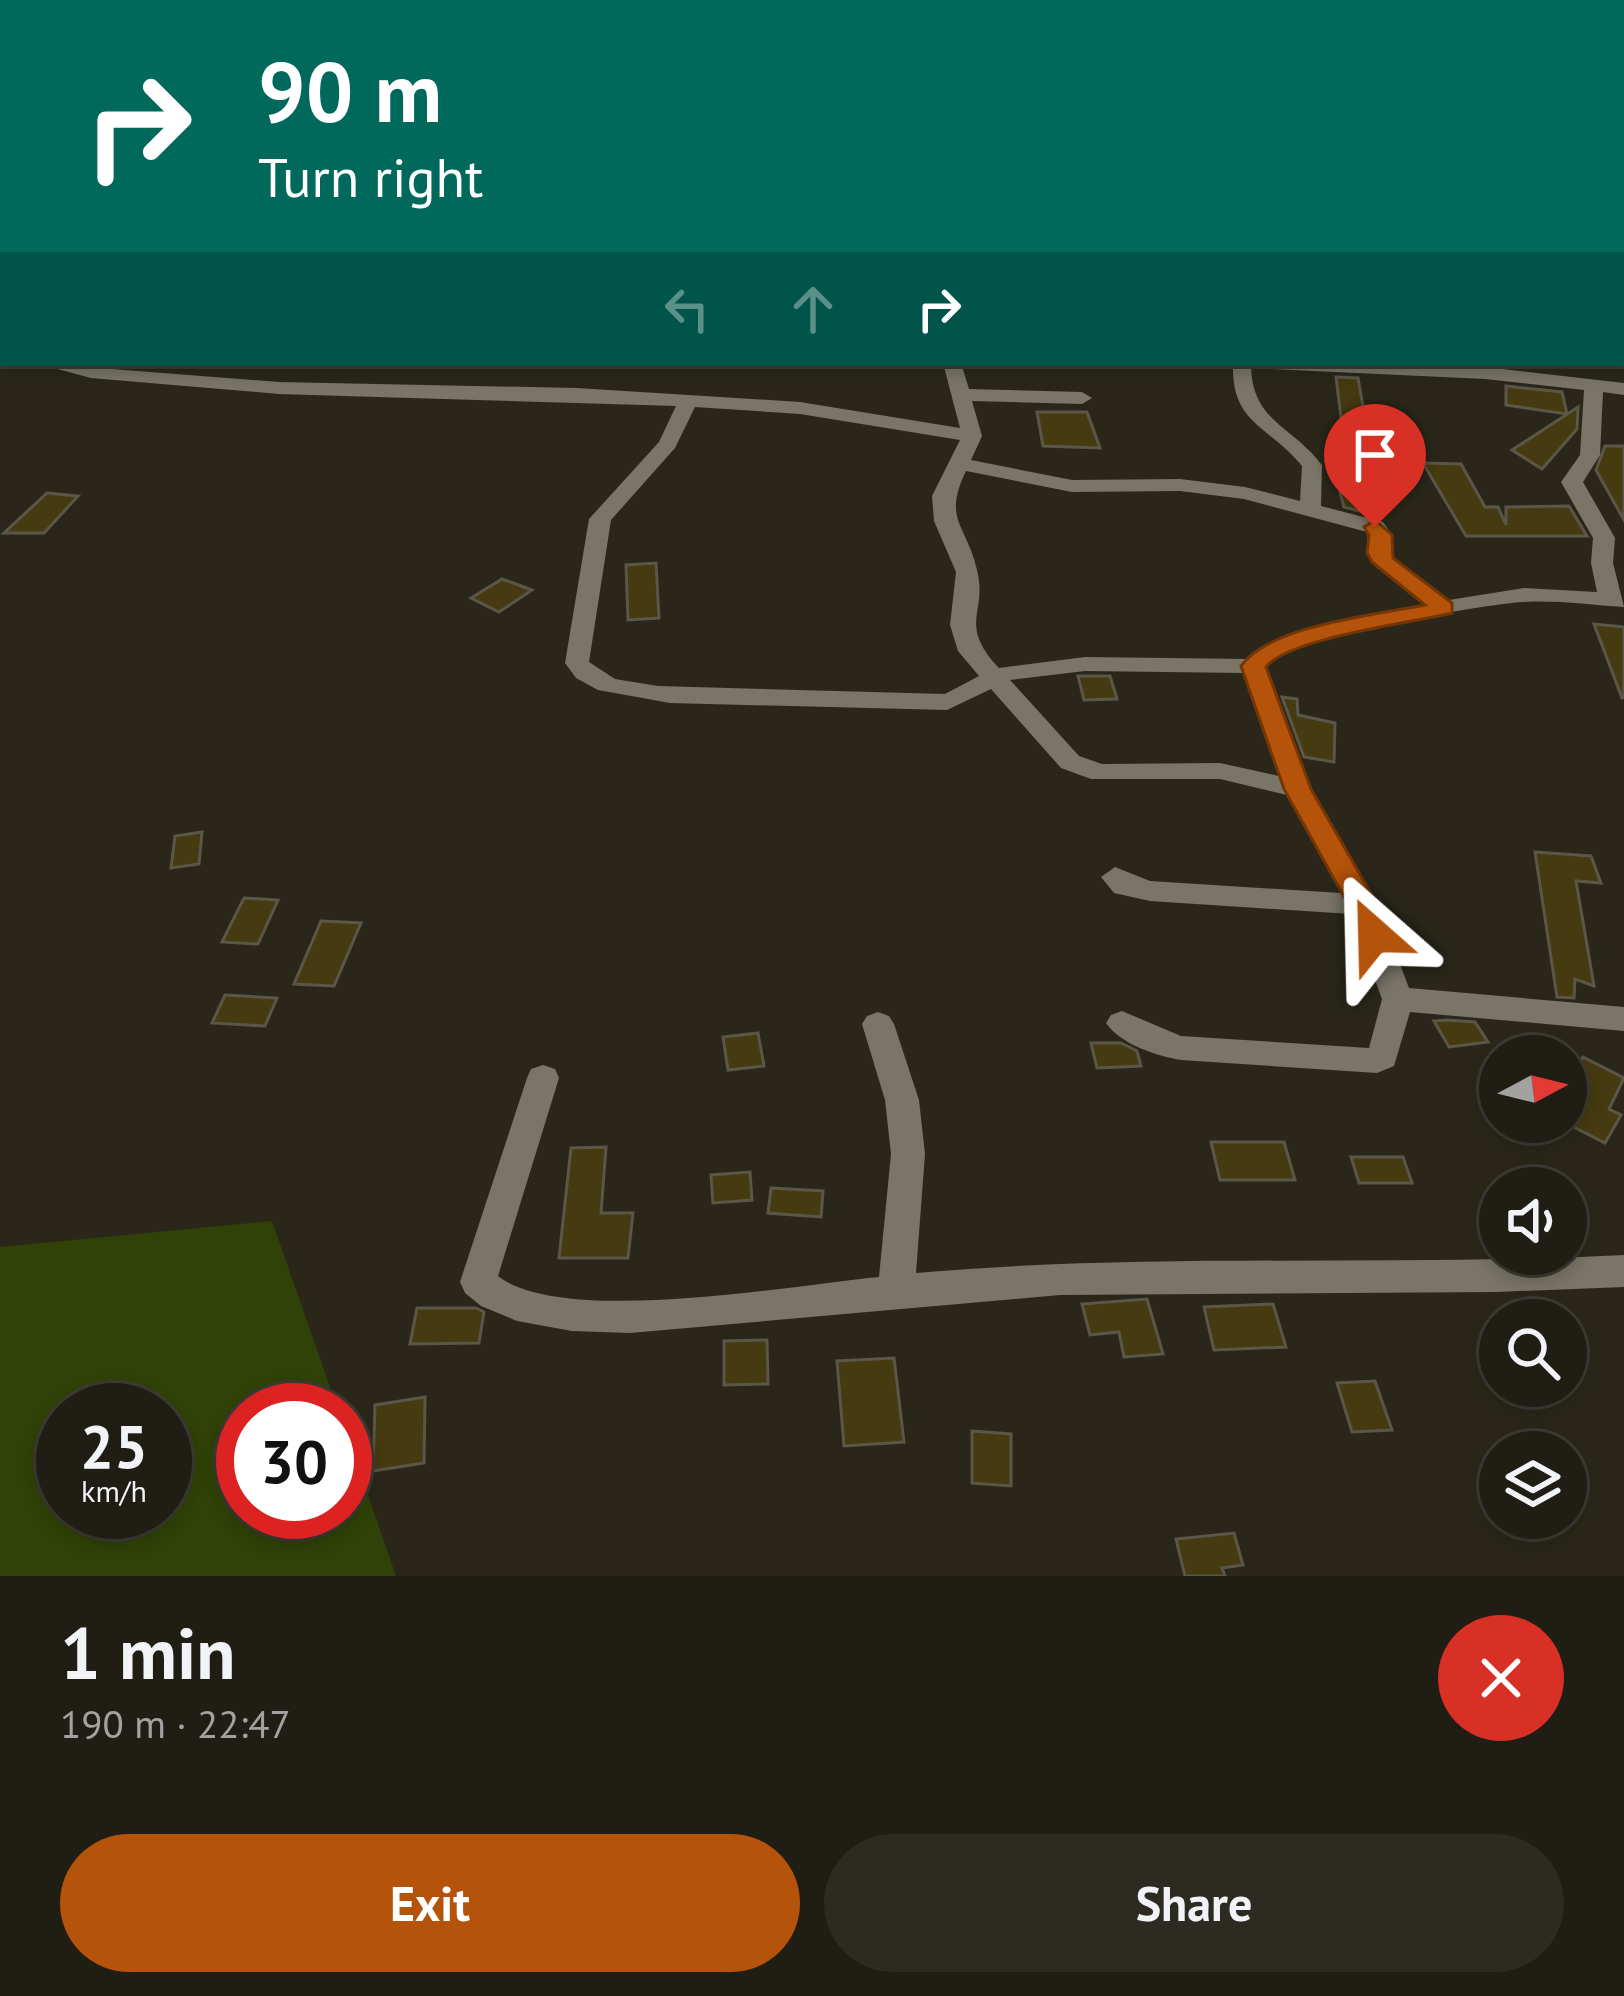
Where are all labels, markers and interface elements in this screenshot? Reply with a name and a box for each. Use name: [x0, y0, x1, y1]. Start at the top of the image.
text: 90 m: [258, 36, 442, 145]
icon: right: [60, 48, 216, 204]
text: Turn right: [258, 142, 483, 212]
icon: left: [654, 276, 720, 342]
icon: ahead: [780, 276, 846, 342]
icon: right: [906, 276, 972, 342]
pin: [1324, 404, 1426, 527]
icon: arrive: [1342, 422, 1408, 488]
position arrow: [1311, 872, 1437, 998]
north arrow: [1479, 1035, 1587, 1143]
map controls: [1479, 1035, 1587, 1539]
button: sound: [1479, 1167, 1587, 1275]
button: search: [1479, 1299, 1587, 1407]
speed limit sign: 30: [216, 1383, 372, 1539]
text: 25: [80, 1407, 148, 1485]
button: layers: [1479, 1431, 1587, 1539]
text: km/h: [81, 1471, 147, 1510]
text: 1 min: [60, 1606, 236, 1699]
button: close: [1438, 1615, 1564, 1741]
text: 190 m · 22:47: [60, 1698, 291, 1749]
button: Exit: [60, 1834, 800, 1972]
button: Share: [824, 1834, 1564, 1972]

